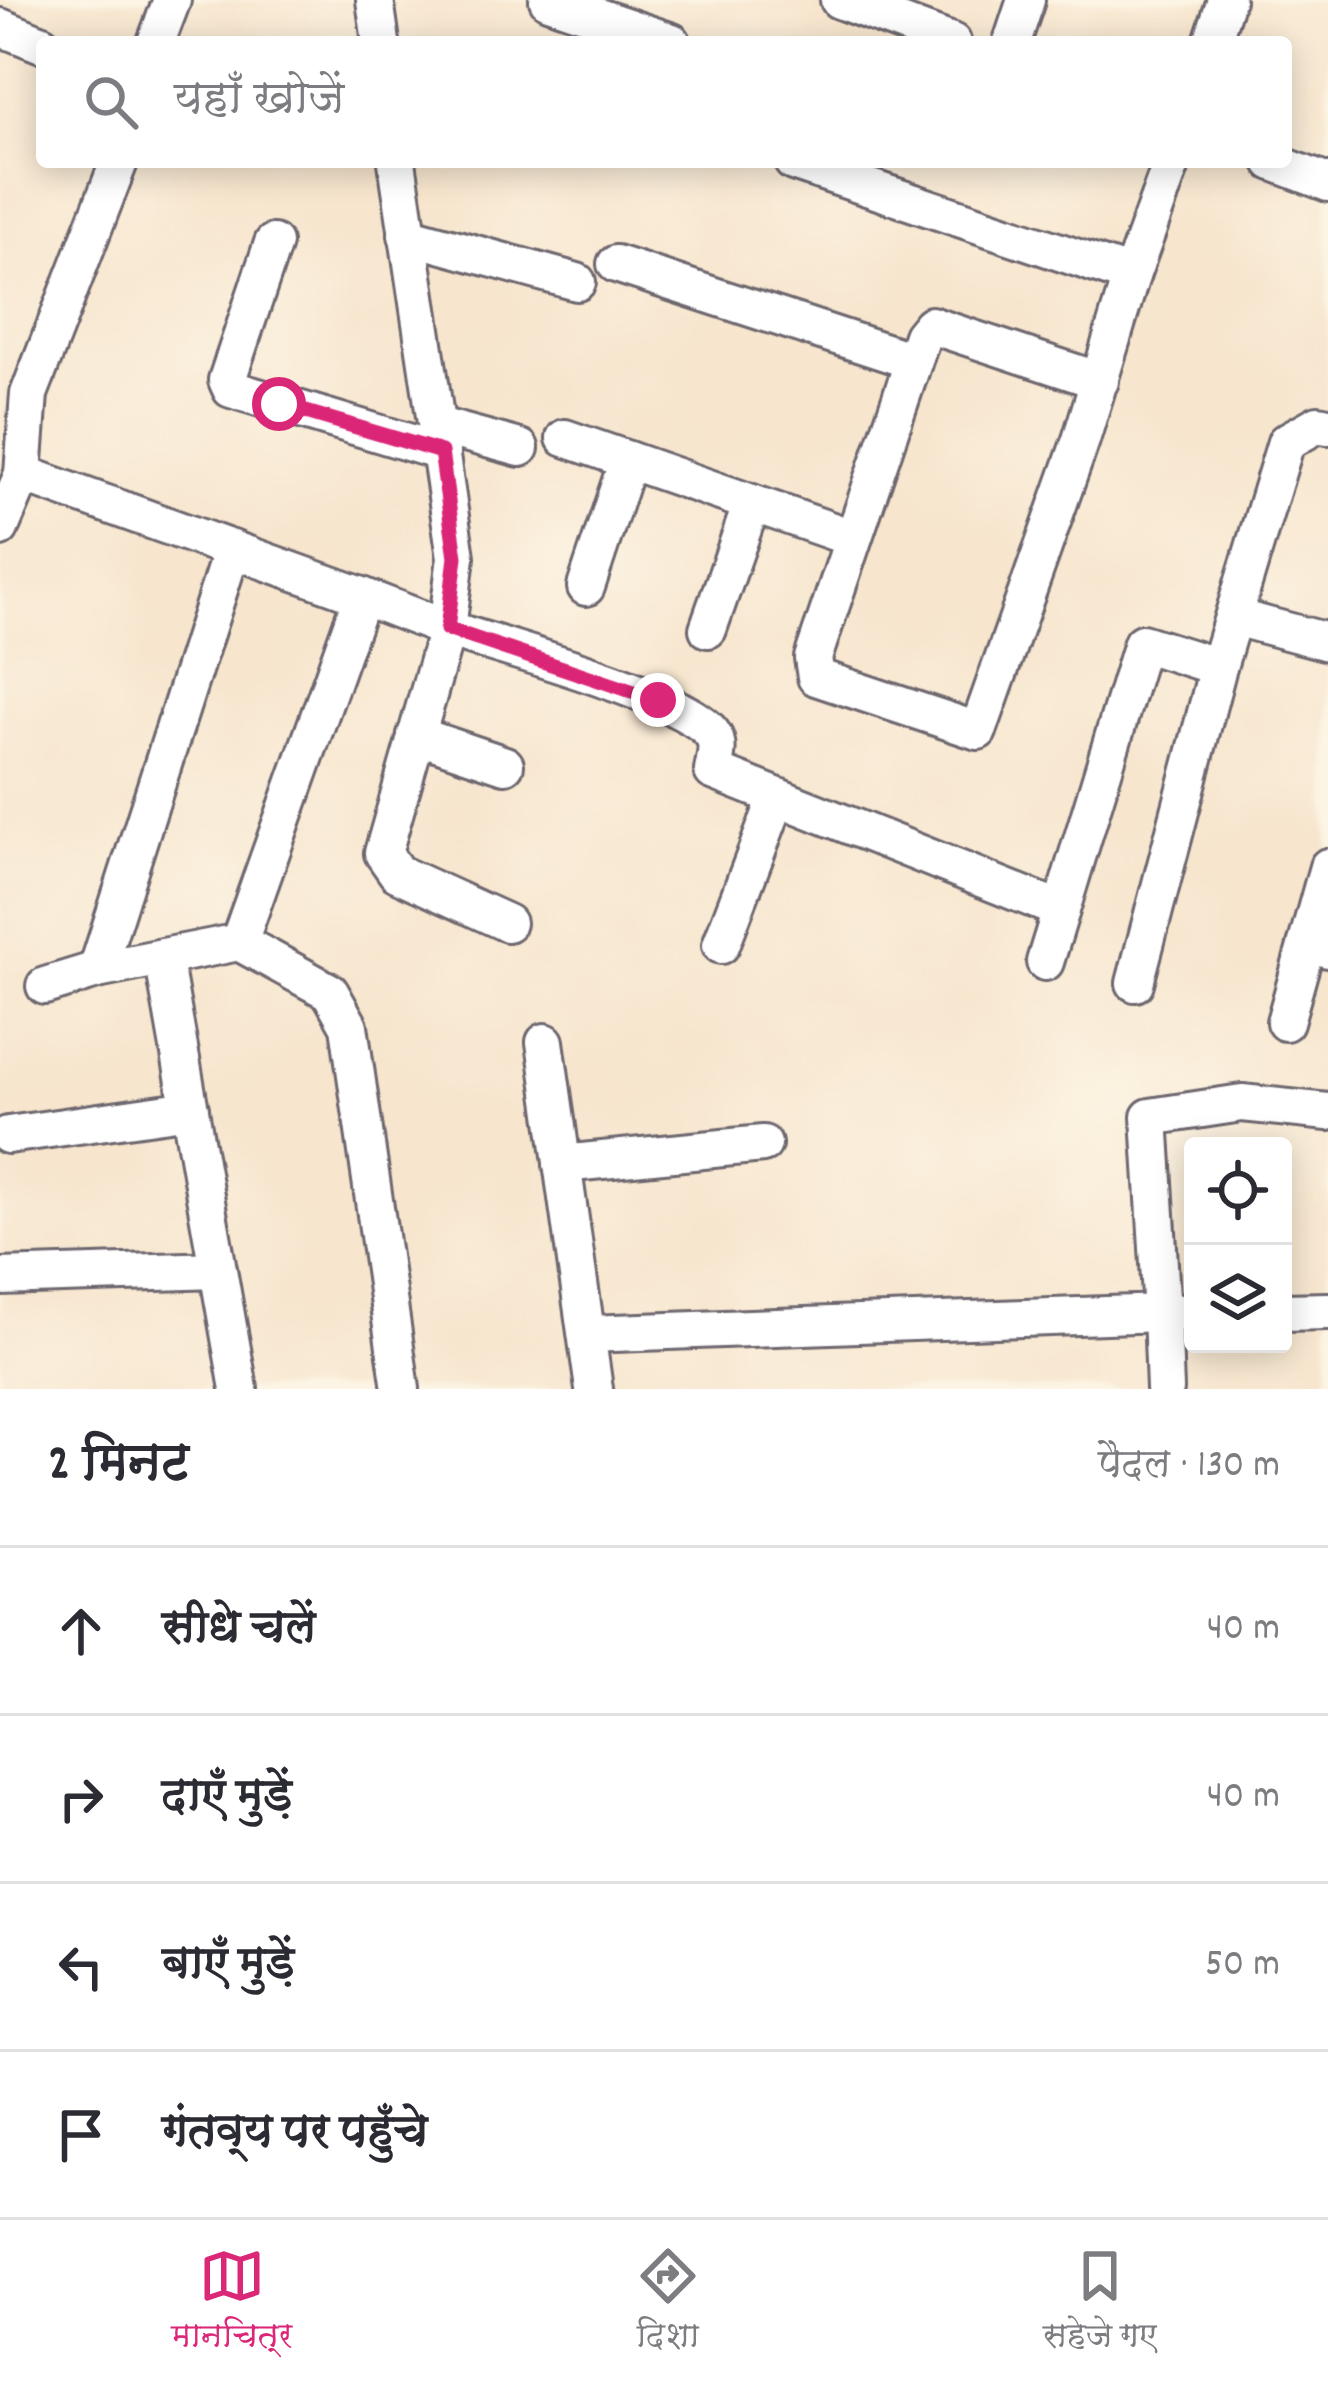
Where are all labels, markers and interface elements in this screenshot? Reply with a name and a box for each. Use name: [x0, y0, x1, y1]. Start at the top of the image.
search box: [36, 36, 1292, 168]
icon: search: [78, 69, 144, 135]
text: यहाँ खोजें: [174, 70, 344, 134]
route start: [252, 377, 306, 431]
route end: [631, 673, 685, 727]
map controls: [1184, 1137, 1292, 1353]
button: locate: [1184, 1137, 1292, 1245]
button: layers: [1184, 1245, 1292, 1353]
text: 2 मिनट: [48, 1431, 189, 1503]
text: पैदल · 130 m: [1098, 1440, 1280, 1495]
icon: ahead: [48, 1598, 114, 1664]
text: सीधे चलें: [162, 1599, 316, 1663]
text: 40 m: [1207, 1603, 1280, 1658]
icon: right: [48, 1766, 114, 1832]
text: दाएँ मुड़ें: [162, 1767, 292, 1831]
text: 40 m: [1207, 1771, 1280, 1826]
icon: left: [48, 1934, 114, 2000]
text: बाएँ मुड़ें: [162, 1935, 294, 1999]
text: 50 m: [1205, 1939, 1280, 1994]
icon: arrive: [48, 2102, 114, 2168]
text: गंतव्य पर पहुँचे: [162, 2103, 428, 2167]
tab: मानचित्र: [171, 2243, 293, 2362]
tab: दिशा: [635, 2243, 701, 2362]
tab: सहेजे गए: [1043, 2243, 1157, 2362]

